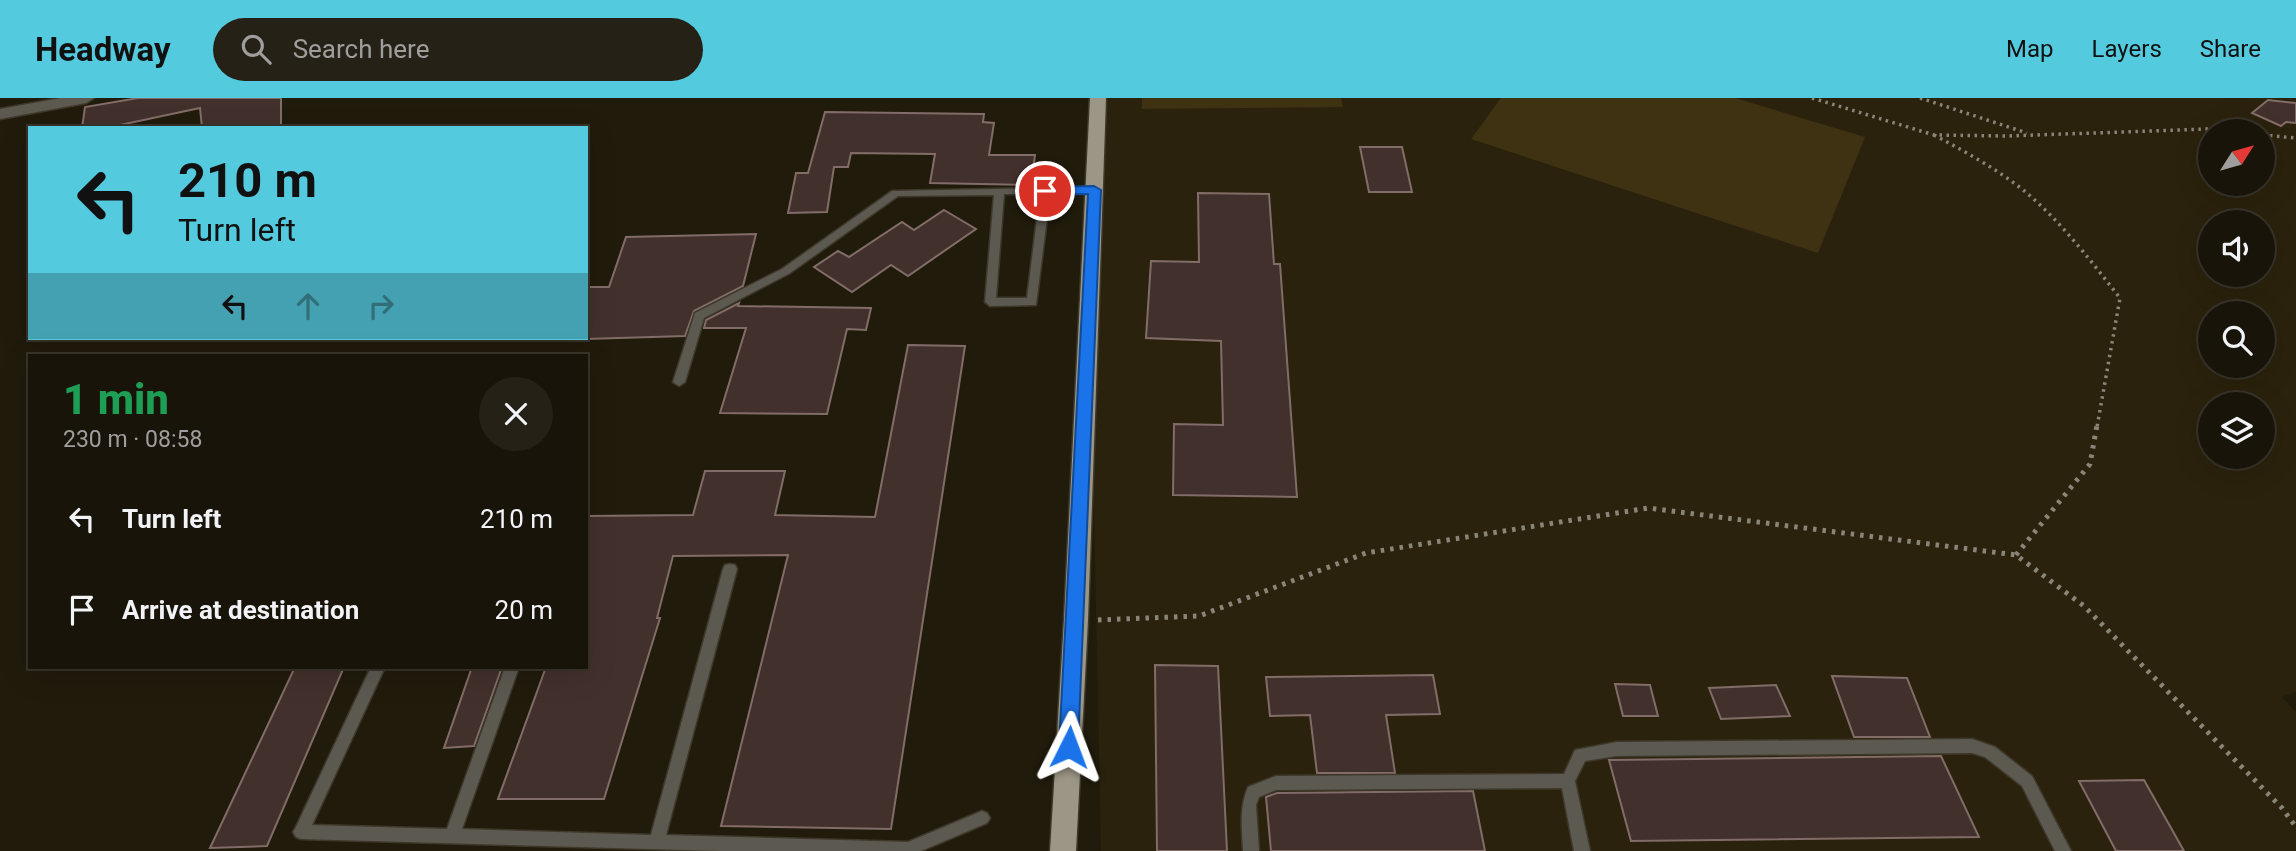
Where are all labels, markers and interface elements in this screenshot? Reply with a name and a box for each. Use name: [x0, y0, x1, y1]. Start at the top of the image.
search box: [213, 18, 703, 81]
text: Headway: [35, 30, 171, 69]
icon: search: [237, 30, 275, 68]
text: Search here: [293, 34, 429, 64]
text: Map: [2006, 35, 2054, 63]
text: Layers: [2092, 35, 2162, 63]
text: Share: [2200, 35, 2261, 63]
north arrow: [2198, 119, 2275, 196]
map controls: [2198, 119, 2275, 469]
text: 210 m: [178, 152, 317, 209]
icon: left: [63, 154, 154, 245]
pin: [1015, 161, 1075, 221]
icon: arrive: [1026, 172, 1064, 210]
button: sound: [2198, 210, 2275, 287]
text: Turn left: [178, 211, 296, 249]
icon: left: [216, 287, 254, 325]
icon: ahead: [289, 287, 327, 325]
icon: right: [362, 287, 400, 325]
button: search: [2198, 301, 2275, 378]
text: 1 min: [63, 375, 169, 424]
button: close: [479, 377, 553, 451]
button: layers: [2198, 392, 2275, 469]
text: 230 m · 08:58: [63, 426, 202, 453]
icon: left: [63, 500, 101, 538]
text: Turn left: [122, 504, 221, 534]
text: 210 m: [480, 504, 553, 534]
icon: arrive: [63, 591, 101, 629]
text: Arrive at destination: [122, 595, 359, 625]
text: 20 m: [495, 595, 553, 625]
position arrow: [1032, 710, 1106, 784]

